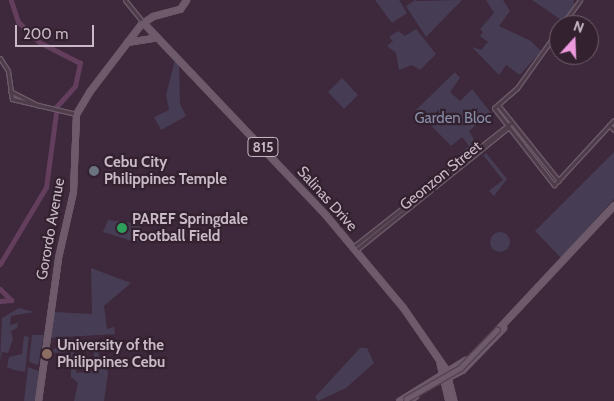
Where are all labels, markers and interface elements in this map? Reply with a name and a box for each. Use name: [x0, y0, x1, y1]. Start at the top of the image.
scale bar: [18, 15, 96, 47]
north arrow: [549, 15, 599, 65]
text: N: [571, 17, 587, 37]
text: 200 m: [23, 25, 68, 43]
park label: Garden Bloc: [415, 110, 491, 128]
road number: 815: [247, 136, 279, 158]
street label: Geonzon Street: [397, 138, 485, 214]
place label: Cebu City Philippines Temple: [104, 153, 227, 188]
street label: Salinas Drive: [293, 163, 361, 235]
marker: Cebu City Philippines Temple: [88, 165, 100, 177]
street label: Gorordo Avenue: [33, 177, 69, 281]
place label: PAREF Springdale Football Field: [132, 210, 248, 245]
marker: PAREF Springdale Football Field: [116, 222, 128, 234]
place label: University of the Philippines Cebu: [57, 336, 165, 371]
marker: University of the Philippines Cebu: [41, 348, 53, 360]

